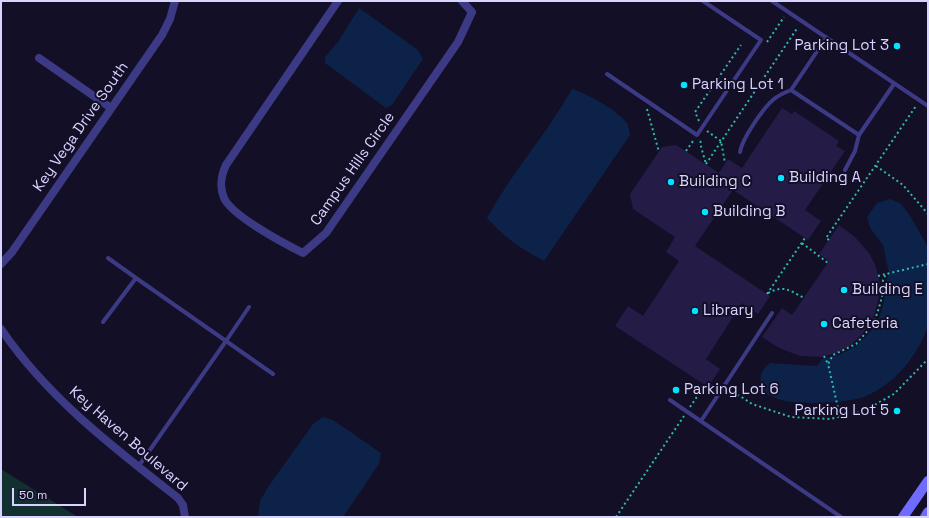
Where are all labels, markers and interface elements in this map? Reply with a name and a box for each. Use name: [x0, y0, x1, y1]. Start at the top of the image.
place label: Parking Lot 3: [795, 37, 889, 55]
marker: Parking Lot 3: [892, 41, 902, 51]
street label: Key Vega Drive South: [29, 59, 133, 195]
place label: Parking Lot 1: [692, 76, 784, 94]
marker: Parking Lot 1: [679, 80, 689, 90]
street label: Campus Hills Circle: [307, 109, 399, 229]
place label: Building A: [789, 169, 861, 187]
place label: Building C: [679, 173, 751, 191]
marker: Building A: [776, 173, 786, 183]
marker: Building C: [666, 177, 676, 187]
place label: Building B: [713, 203, 785, 221]
marker: Building B: [700, 207, 710, 217]
place label: Building E: [852, 281, 923, 299]
marker: Building E: [839, 285, 849, 295]
place label: Library: [703, 302, 753, 320]
marker: Library: [690, 306, 700, 316]
place label: Cafeteria: [832, 315, 898, 333]
marker: Cafeteria: [819, 319, 829, 329]
place label: Parking Lot 6: [684, 381, 779, 399]
street label: Key Haven Boulevard: [65, 383, 191, 495]
marker: Parking Lot 6: [671, 385, 681, 395]
place label: Parking Lot 5: [795, 402, 889, 420]
marker: Parking Lot 5: [892, 406, 902, 416]
scale bar: [14, 480, 88, 506]
text: 50 m: [19, 487, 47, 503]

